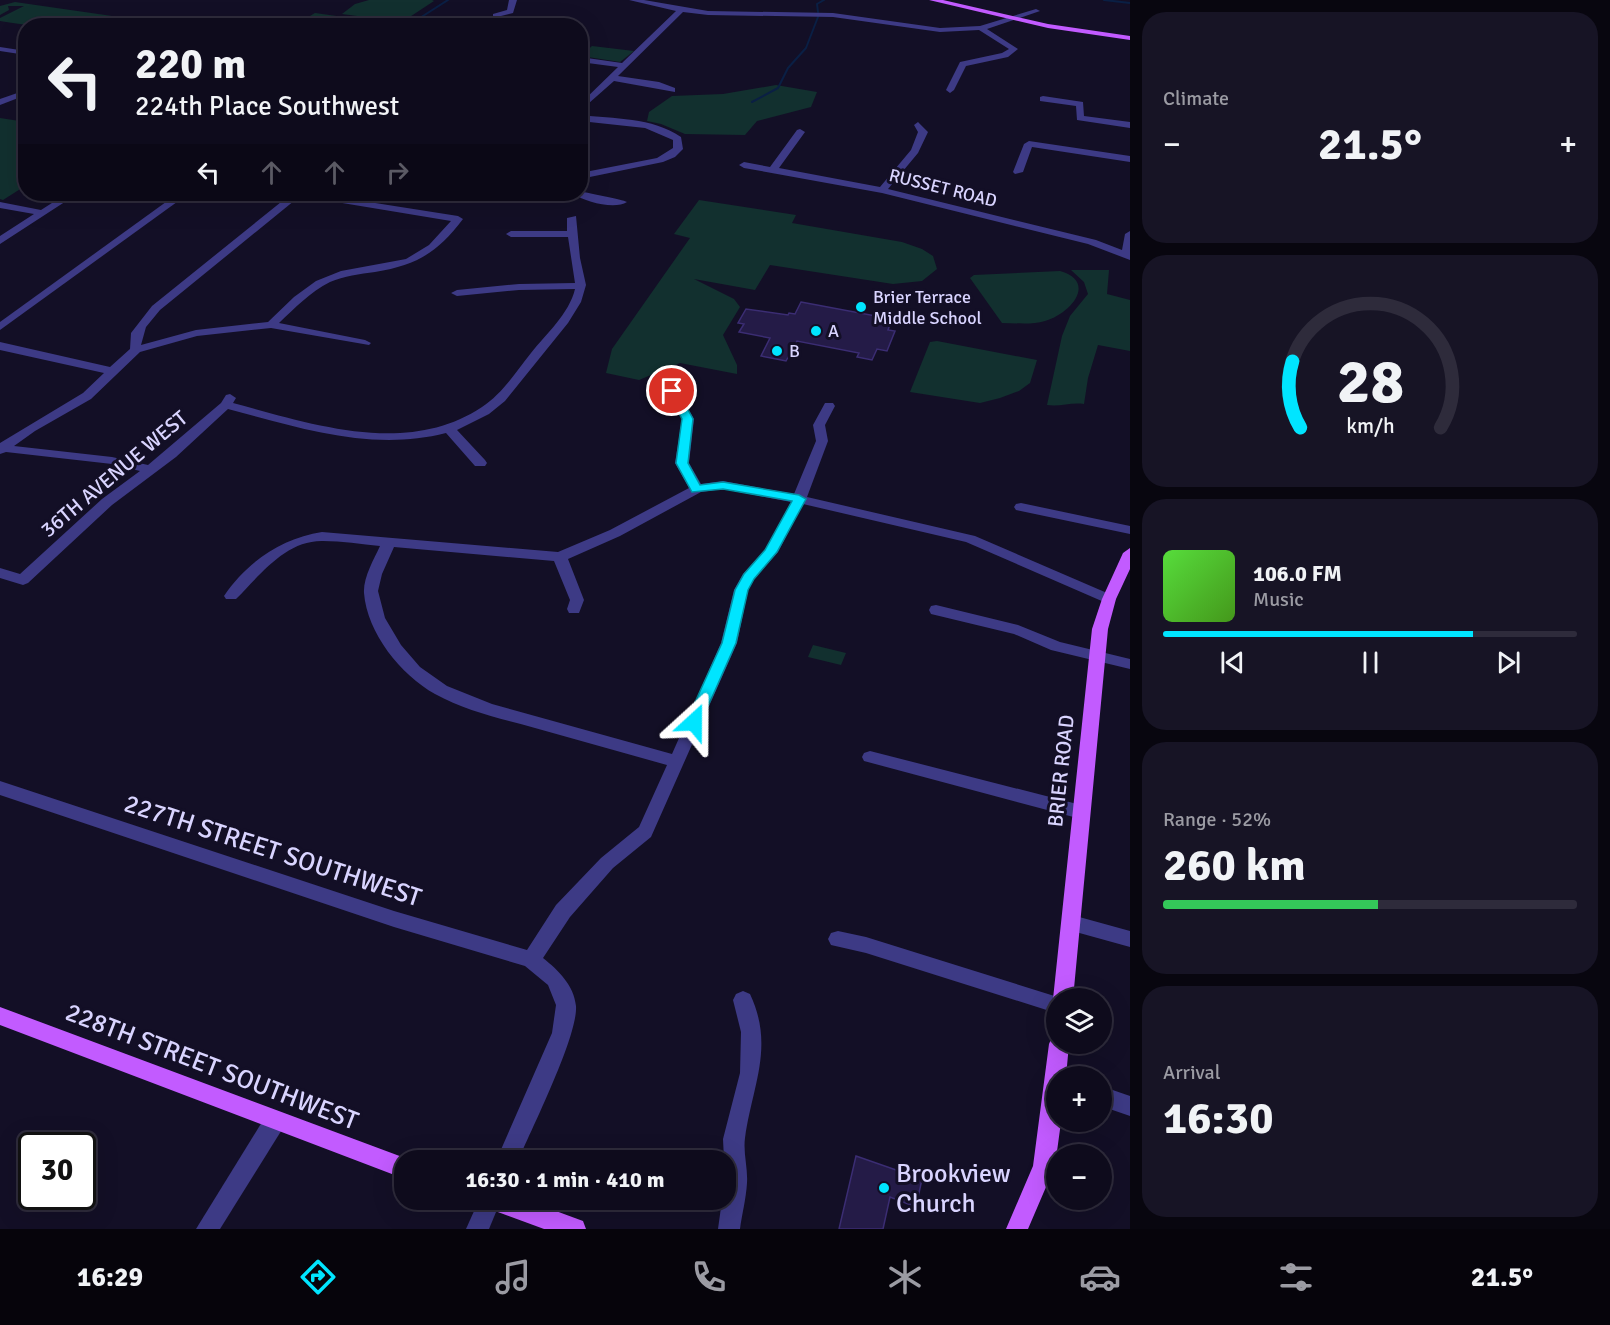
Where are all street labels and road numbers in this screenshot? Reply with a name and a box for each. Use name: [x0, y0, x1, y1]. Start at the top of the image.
street label: RUSSET ROAD: [887, 164, 999, 212]
street label: 36TH AVENUE WEST: [35, 405, 193, 543]
street label: BRIER ROAD: [1042, 714, 1080, 828]
street label: 227TH STREET SOUTHWEST: [120, 788, 426, 914]
street label: 228TH STREET SOUTHWEST: [61, 996, 363, 1138]

